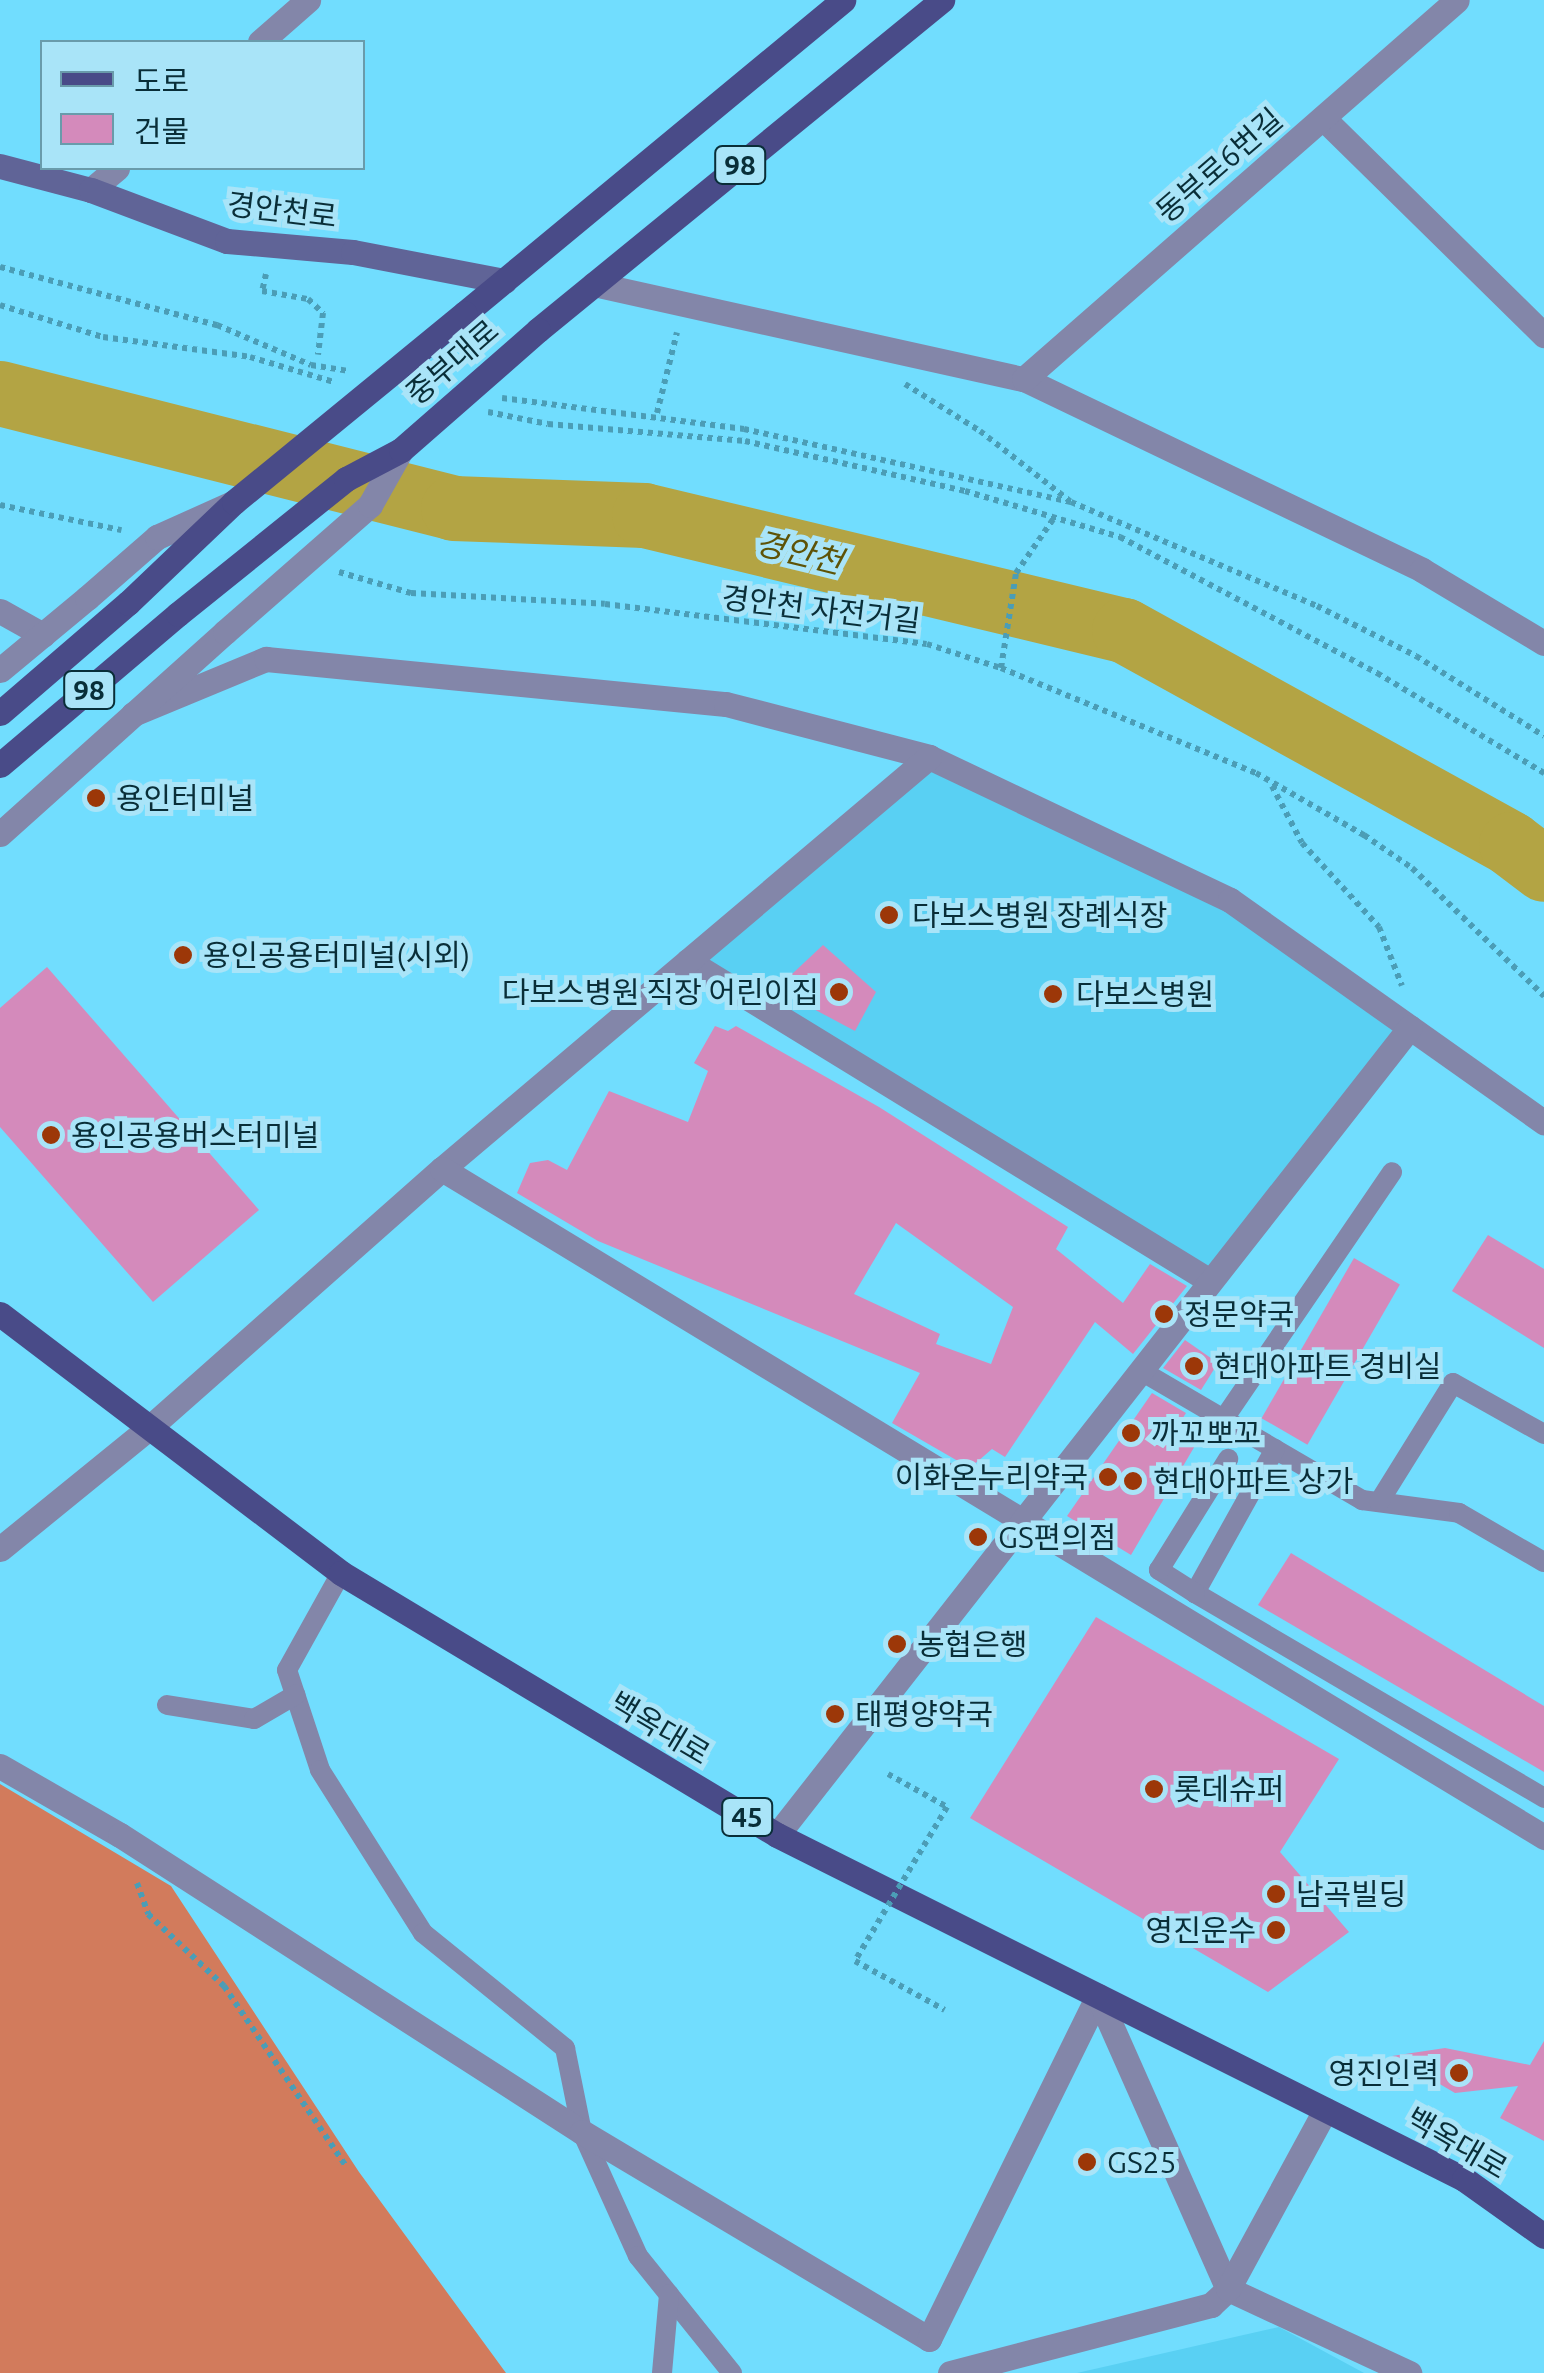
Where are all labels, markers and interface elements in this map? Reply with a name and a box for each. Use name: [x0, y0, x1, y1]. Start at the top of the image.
legend: [40, 40, 365, 170]
text: 도로: [134, 64, 189, 98]
street label: 동부로6번길: [1149, 101, 1289, 229]
text: 건물: [134, 114, 189, 148]
road number: 98: [712, 142, 768, 188]
street label: 경안천로: [225, 185, 339, 235]
street label: 중부대로: [399, 312, 505, 412]
water label: 경안천: [752, 523, 846, 581]
street label: 경안천 자전거길: [720, 579, 922, 639]
road number: 98: [62, 667, 116, 713]
place label: 용인터미널: [116, 780, 254, 816]
marker: 용인터미널: [85, 787, 107, 809]
place label: 다보스병원 장례식장: [912, 897, 1167, 933]
marker: 다보스병원 장례식장: [876, 902, 902, 928]
place label: 용인공용터미널(시외): [203, 937, 470, 973]
marker: 용인공용터미널(시외): [172, 944, 194, 966]
place label: 다보스병원 직장 어린이집: [502, 974, 819, 1010]
place label: 다보스병원: [1076, 976, 1214, 1012]
marker: 다보스병원 직장 어린이집: [828, 981, 850, 1003]
marker: 다보스병원: [1040, 981, 1066, 1007]
place label: 용인공용버스터미널: [71, 1117, 319, 1153]
marker: 용인공용버스터미널: [40, 1124, 62, 1146]
place label: 정문약국: [1184, 1296, 1294, 1332]
marker: 정문약국: [1153, 1303, 1175, 1325]
place label: 현대아파트 경비실: [1214, 1348, 1442, 1384]
marker: 현대아파트 경비실: [1183, 1355, 1205, 1377]
place label: 까꼬뽀꼬: [1151, 1415, 1261, 1451]
marker: 까꼬뽀꼬: [1120, 1422, 1142, 1444]
place label: 이화온누리약국: [895, 1459, 1088, 1495]
place label: 현대아파트 상가: [1153, 1463, 1353, 1499]
marker: 이화온누리약국: [1097, 1466, 1119, 1488]
marker: 현대아파트 상가: [1122, 1470, 1144, 1492]
place label: GS편의점: [998, 1519, 1116, 1555]
marker: GS편의점: [967, 1526, 989, 1548]
place label: 농협은행: [917, 1626, 1027, 1662]
marker: 농협은행: [886, 1633, 908, 1655]
street label: 백옥대로: [603, 1684, 717, 1772]
place label: 태평양약국: [855, 1696, 993, 1732]
marker: 태평양약국: [824, 1703, 846, 1725]
place label: 롯데슈퍼: [1174, 1771, 1284, 1807]
marker: 롯데슈퍼: [1143, 1778, 1165, 1800]
road number: 45: [720, 1794, 774, 1840]
place label: 남곡빌딩: [1296, 1876, 1406, 1912]
marker: 남곡빌딩: [1265, 1883, 1287, 1905]
place label: 영진운수: [1146, 1912, 1256, 1948]
marker: 영진운수: [1265, 1919, 1287, 1941]
place label: 영진인력: [1329, 2055, 1439, 2091]
marker: 영진인력: [1448, 2062, 1470, 2084]
street label: 백옥대로: [1400, 2100, 1514, 2186]
place label: GS25: [1107, 2144, 1176, 2180]
marker: GS25: [1076, 2151, 1098, 2173]

